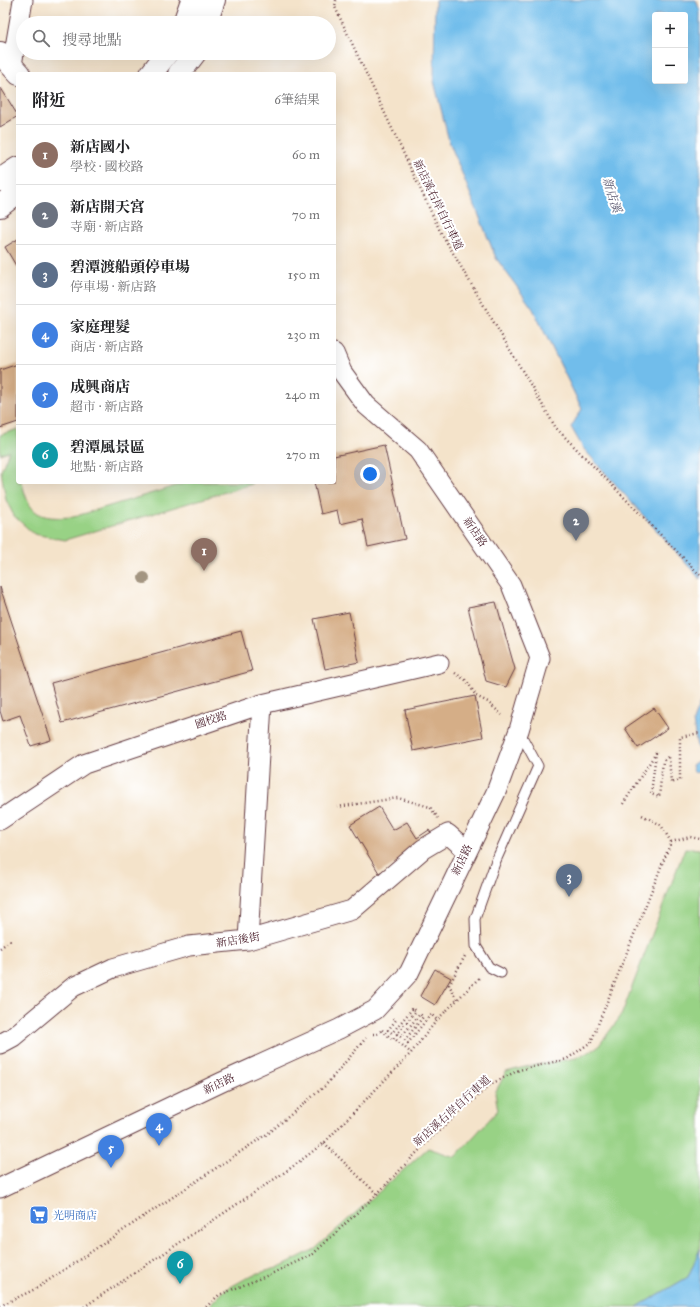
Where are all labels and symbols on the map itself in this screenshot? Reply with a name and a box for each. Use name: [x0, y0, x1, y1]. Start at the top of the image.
street label: 新店溪右岸自行車道: [410, 158, 466, 252]
water label: 新店溪: [600, 176, 625, 216]
your location: [360, 464, 380, 484]
pin: 2: [563, 508, 589, 541]
street label: 新店路: [460, 515, 490, 549]
pin: 1: [191, 538, 217, 571]
street label: 國校路: [193, 709, 229, 731]
street label: 新店路: [449, 842, 475, 878]
pin: 3: [556, 864, 582, 897]
street label: 新店後街: [215, 930, 261, 950]
street label: 新店路: [201, 1071, 237, 1097]
street label: 新店溪右岸自行車道: [411, 1073, 493, 1149]
pin: 4: [146, 1113, 172, 1146]
pin: 5: [98, 1135, 124, 1168]
supermarket icon: 光明商店: [28, 1204, 50, 1226]
place label: 光明商店: [53, 1209, 97, 1222]
pin: 6: [167, 1251, 193, 1284]

